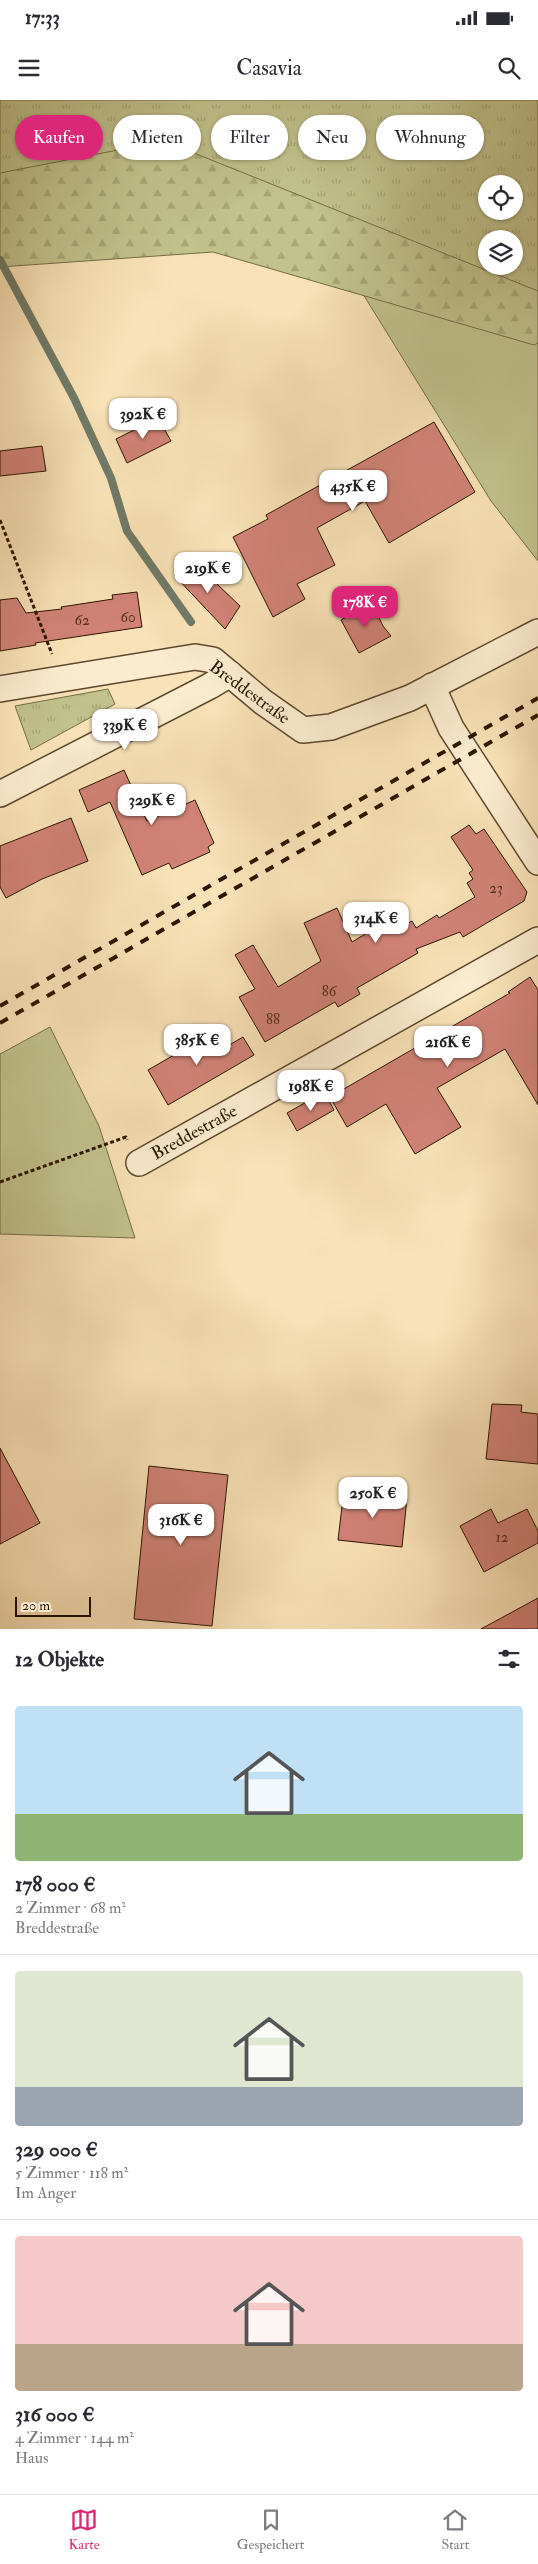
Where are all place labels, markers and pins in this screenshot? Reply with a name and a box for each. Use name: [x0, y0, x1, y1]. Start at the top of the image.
pin: 392K €: [102, 398, 184, 440]
pin: 435K €: [312, 470, 394, 512]
pin: 219K €: [167, 552, 249, 594]
pin: 178K €: [324, 586, 406, 628]
pin: 339K €: [84, 708, 166, 751]
pin: 329K €: [111, 784, 193, 826]
pin: 314K €: [335, 902, 417, 944]
pin: 385K €: [156, 1024, 238, 1066]
pin: 216K €: [407, 1026, 489, 1068]
pin: 198K €: [270, 1070, 352, 1112]
pin: 250K €: [332, 1476, 414, 1519]
pin: 316K €: [140, 1504, 222, 1546]

